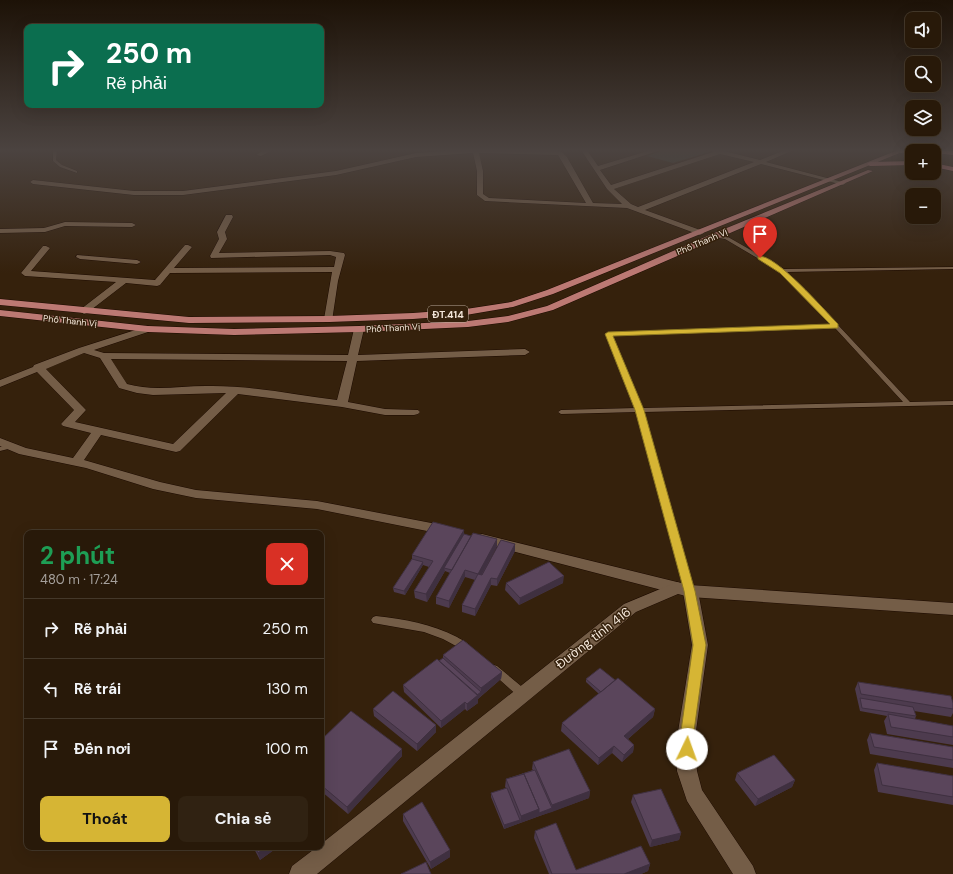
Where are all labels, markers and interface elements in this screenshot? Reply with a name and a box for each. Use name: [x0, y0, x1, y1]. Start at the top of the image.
map controls: [905, 12, 941, 224]
button: sound: [905, 12, 941, 48]
text: 250 m: [106, 35, 192, 72]
icon: right: [40, 40, 92, 92]
button: search: [905, 56, 941, 92]
text: Rẽ phải: [106, 71, 167, 95]
button: layers: [905, 100, 941, 136]
button: +: [905, 144, 941, 180]
button: −: [905, 188, 941, 224]
pin: [743, 217, 777, 258]
icon: arrive: [749, 223, 771, 245]
street label: Phố Thanh Vị: [675, 226, 729, 258]
road number: ĐT.414: [428, 306, 468, 322]
street label: Phố Thanh Vị: [43, 312, 97, 330]
street label: Phố Thanh Vị: [366, 321, 420, 335]
text: 2 phút: [40, 540, 115, 571]
button: close: [266, 543, 308, 585]
text: 480 m · 17:24: [40, 571, 118, 588]
street label: Đường tỉnh 416: [552, 603, 634, 673]
icon: right: [40, 618, 62, 640]
text: Rẽ phải: [74, 619, 127, 639]
text: 250 m: [263, 619, 308, 639]
icon: left: [40, 678, 62, 700]
text: Rẽ trái: [74, 679, 121, 699]
text: 130 m: [267, 679, 308, 699]
position arrow: [666, 728, 708, 770]
icon: arrive: [40, 738, 62, 760]
text: Đến nơi: [74, 739, 131, 759]
text: 100 m: [265, 739, 308, 759]
button: Thoát: [40, 796, 170, 842]
button: Chia sẻ: [178, 796, 308, 842]

